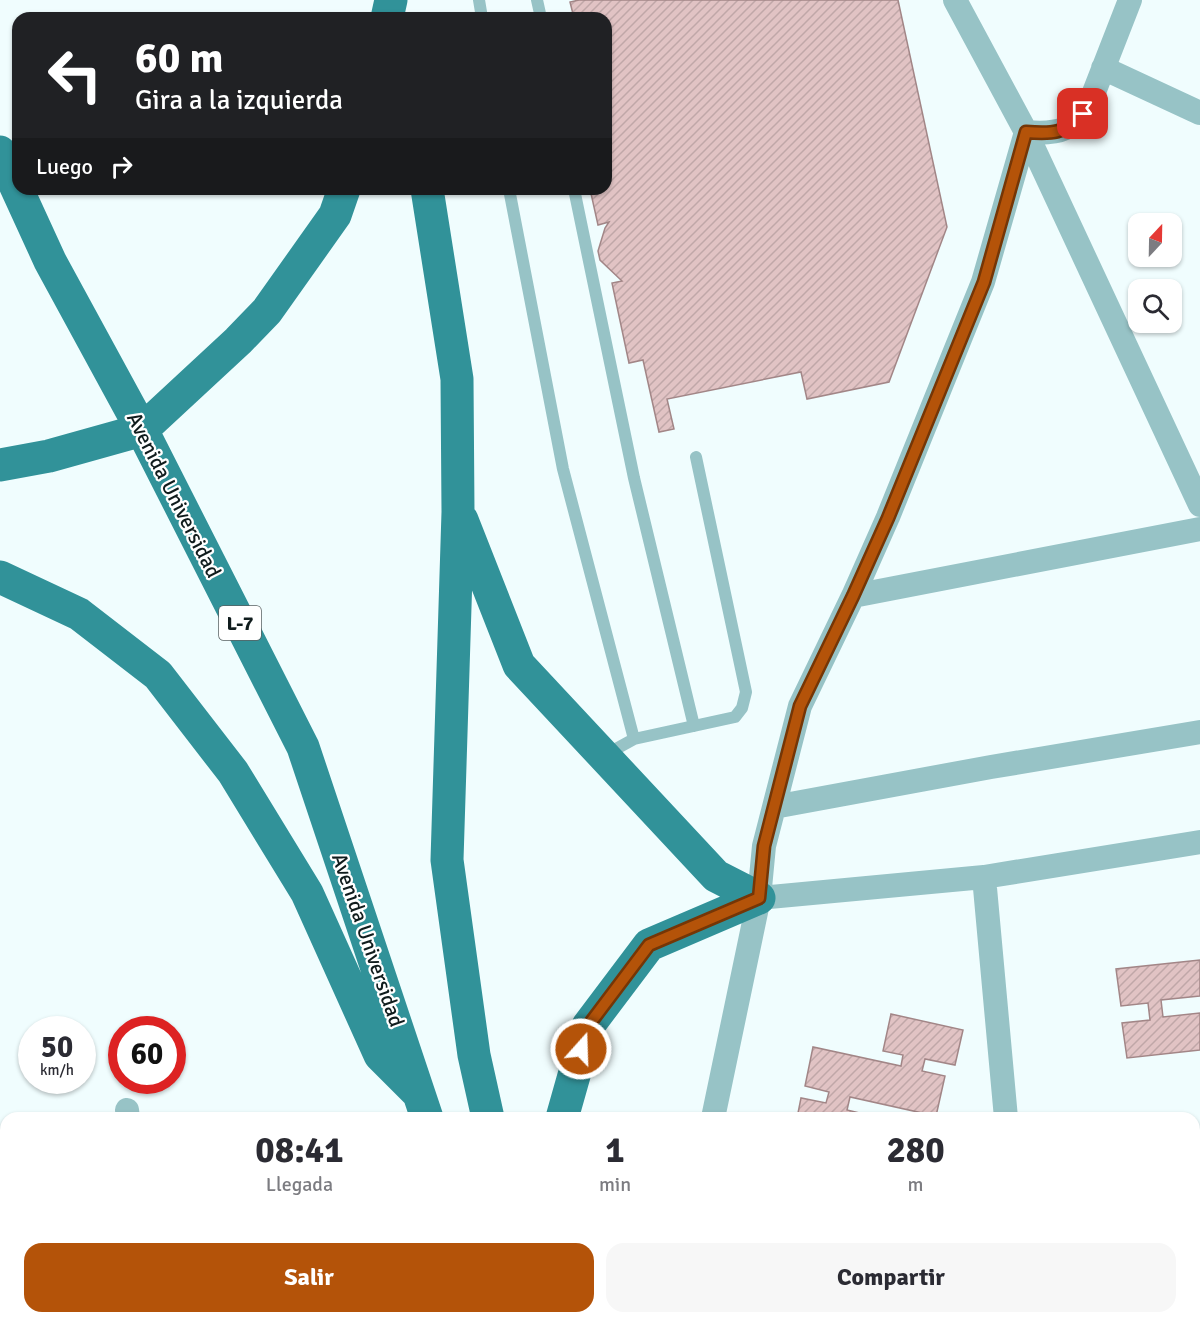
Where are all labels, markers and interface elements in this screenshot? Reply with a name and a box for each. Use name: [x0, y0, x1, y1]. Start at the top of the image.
text: 60 m: [135, 33, 224, 84]
icon: left: [36, 36, 114, 114]
text: Gira a la izquierda: [135, 84, 343, 117]
pin: [1057, 88, 1108, 139]
icon: arrive: [1066, 97, 1099, 130]
icon: right: [105, 150, 138, 183]
text: Luego: [36, 153, 93, 180]
north arrow: [1128, 213, 1182, 267]
map controls: [1128, 213, 1182, 333]
button: search: [1128, 279, 1182, 333]
street label: Avenida Universidad: [121, 408, 227, 582]
road number: L-7: [219, 606, 261, 640]
street label: Avenida Universidad: [326, 850, 410, 1030]
speed limit sign: 60: [108, 1016, 186, 1094]
position arrow: [549, 1017, 613, 1081]
text: 50: [41, 1029, 73, 1066]
text: km/h: [40, 1061, 74, 1079]
text: 08:41: [255, 1128, 344, 1173]
text: 1: [605, 1128, 625, 1173]
text: 280: [886, 1128, 945, 1173]
text: Llegada: [266, 1172, 333, 1197]
text: min: [599, 1172, 631, 1197]
text: m: [908, 1172, 924, 1197]
button: Salir: [24, 1243, 594, 1312]
button: Compartir: [606, 1243, 1176, 1312]

